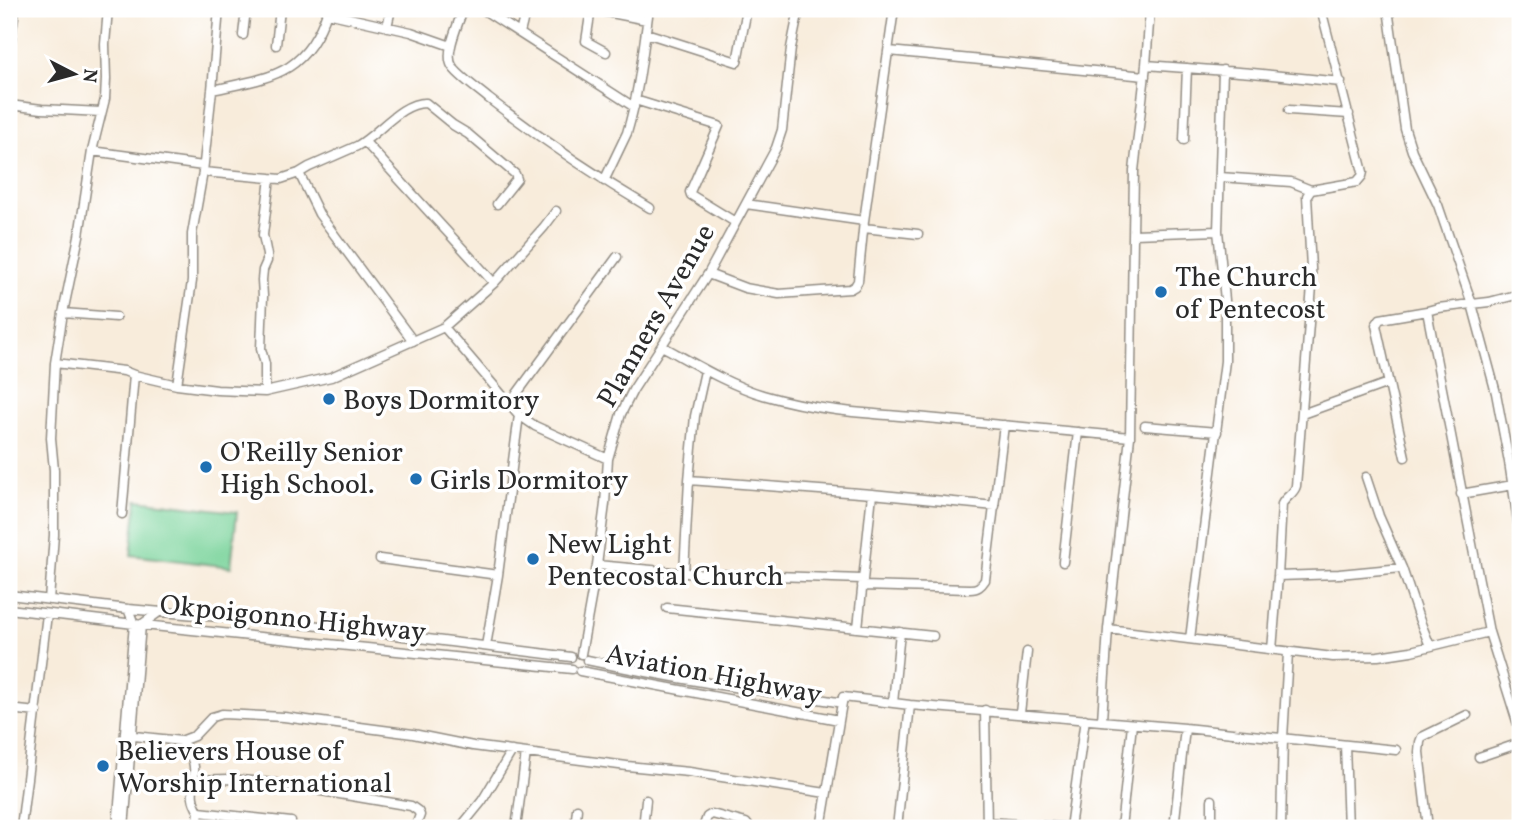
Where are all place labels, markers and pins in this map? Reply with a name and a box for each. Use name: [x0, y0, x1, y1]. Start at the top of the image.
place label: The Church of Pentecost: [1175, 259, 1326, 330]
marker: The Church of Pentecost: [1153, 284, 1169, 300]
place label: Boys Dormitory: [343, 382, 539, 421]
marker: Boys Dormitory: [321, 391, 337, 407]
place label: O'Reilly Senior High School.: [220, 434, 403, 505]
marker: O'Reilly Senior High School.: [198, 459, 214, 475]
place label: Girls Dormitory: [430, 462, 628, 501]
marker: Girls Dormitory: [408, 471, 424, 487]
place label: New Light Pentecostal Church: [547, 526, 784, 597]
marker: New Light Pentecostal Church: [525, 551, 541, 567]
place label: Believers House of Worship International: [117, 733, 392, 804]
marker: Believers House of Worship International: [95, 758, 111, 774]

